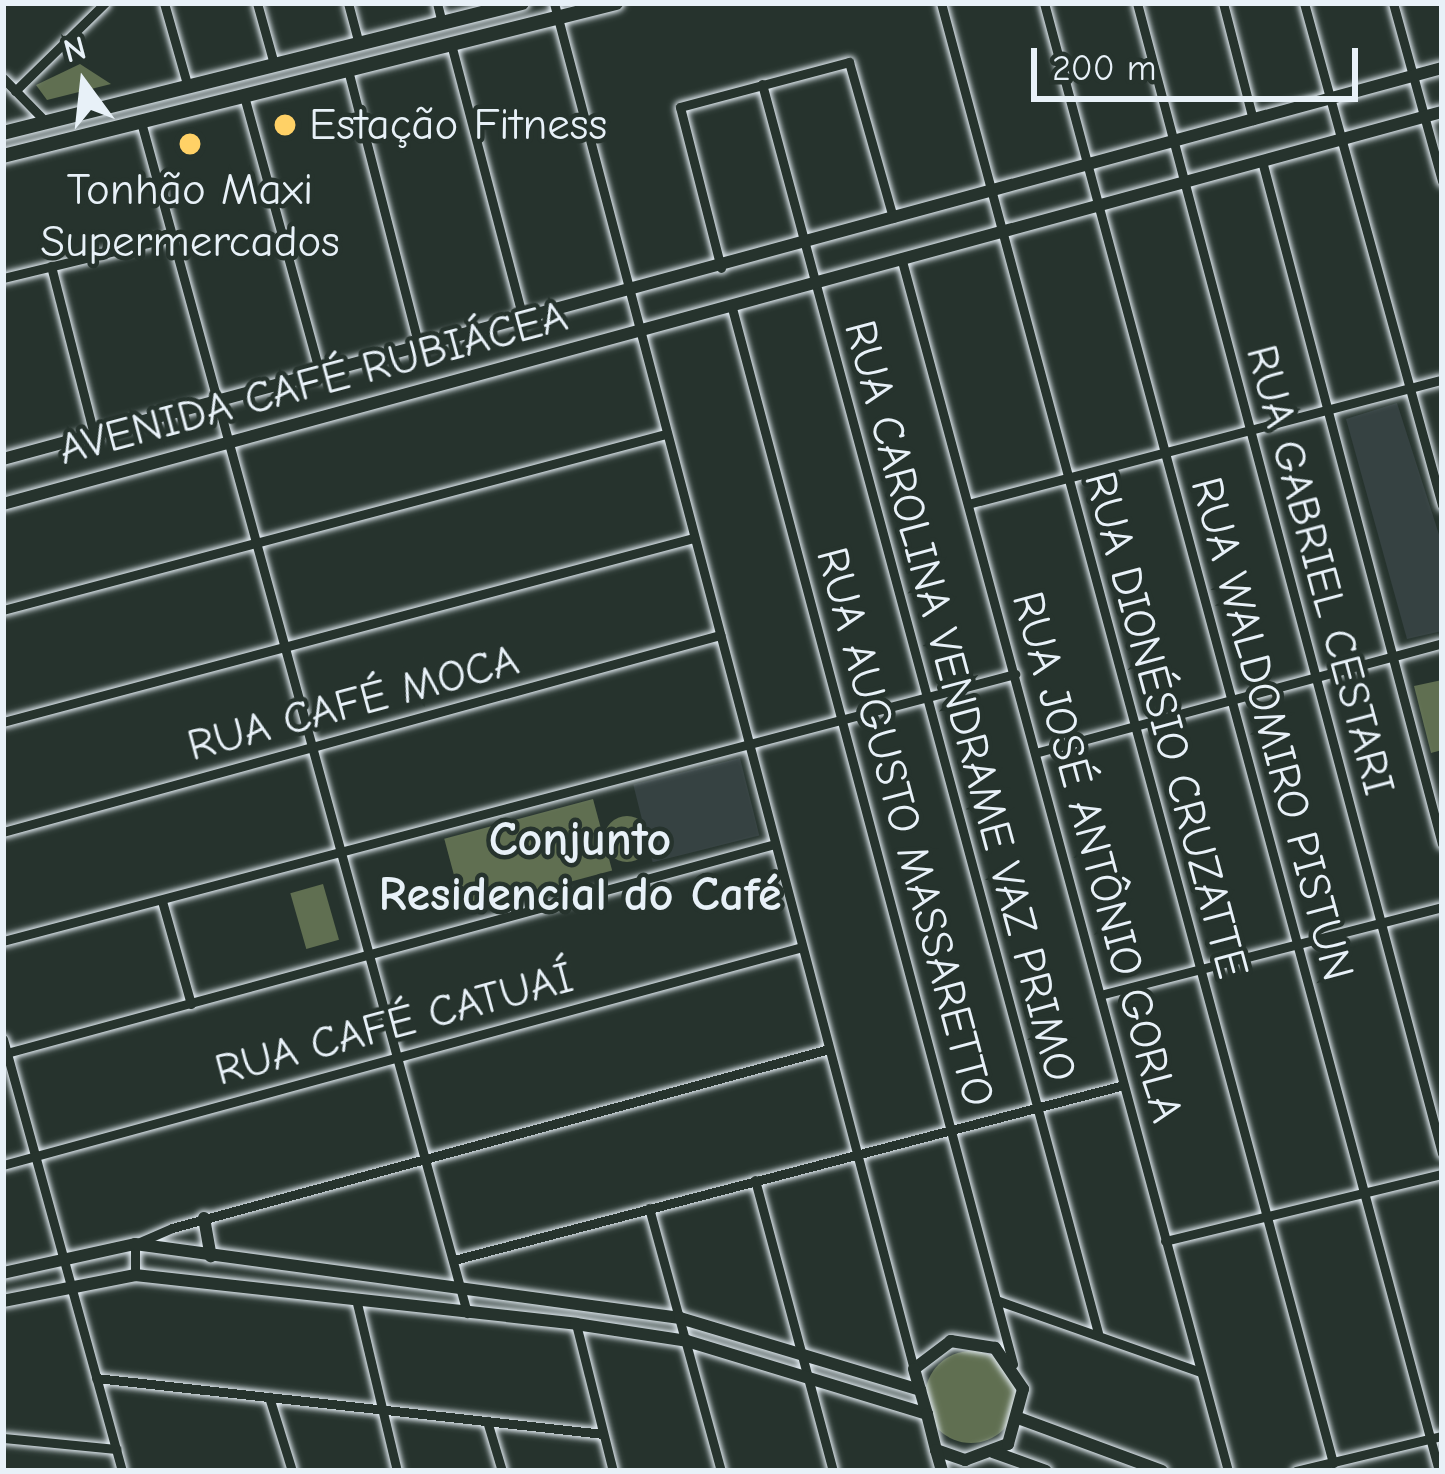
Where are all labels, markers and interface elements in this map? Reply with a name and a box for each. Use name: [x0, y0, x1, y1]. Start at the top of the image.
north arrow: [24, 24, 144, 144]
scale bar: [1037, 24, 1364, 98]
text: N: [59, 28, 90, 70]
text: 200 m: [1052, 48, 1156, 89]
place label: Estação Fitness: [309, 98, 607, 152]
marker: Estação Fitness: [272, 112, 298, 138]
marker: Tonhão Maxi Supermercados: [177, 131, 203, 157]
place label: Tonhão Maxi Supermercados: [40, 163, 340, 269]
street label: AVENIDA CAFÉ RUBIÁCEA: [53, 289, 573, 477]
street label: RUA CAROLINA VENDRAME VAZ PRIMO: [832, 315, 1088, 1087]
street label: RUA GABRIEL CESTARI: [1234, 339, 1406, 801]
street label: RUA DIONÉSIO CRUZATTE: [1072, 466, 1260, 984]
street label: RUA WALDOMIRO PISTUN: [1179, 471, 1365, 987]
street label: RUA AUGUSTO MASSARETTO: [804, 541, 1006, 1113]
street label: RUA JOSÉ ANTÔNIO GORLA: [1000, 586, 1194, 1128]
street label: RUA CAFÉ MOCA: [182, 633, 524, 773]
district label: Conjunto Residencial do Café: [378, 810, 782, 923]
street label: RUA CAFÉ CATUAÍ: [209, 950, 579, 1098]

